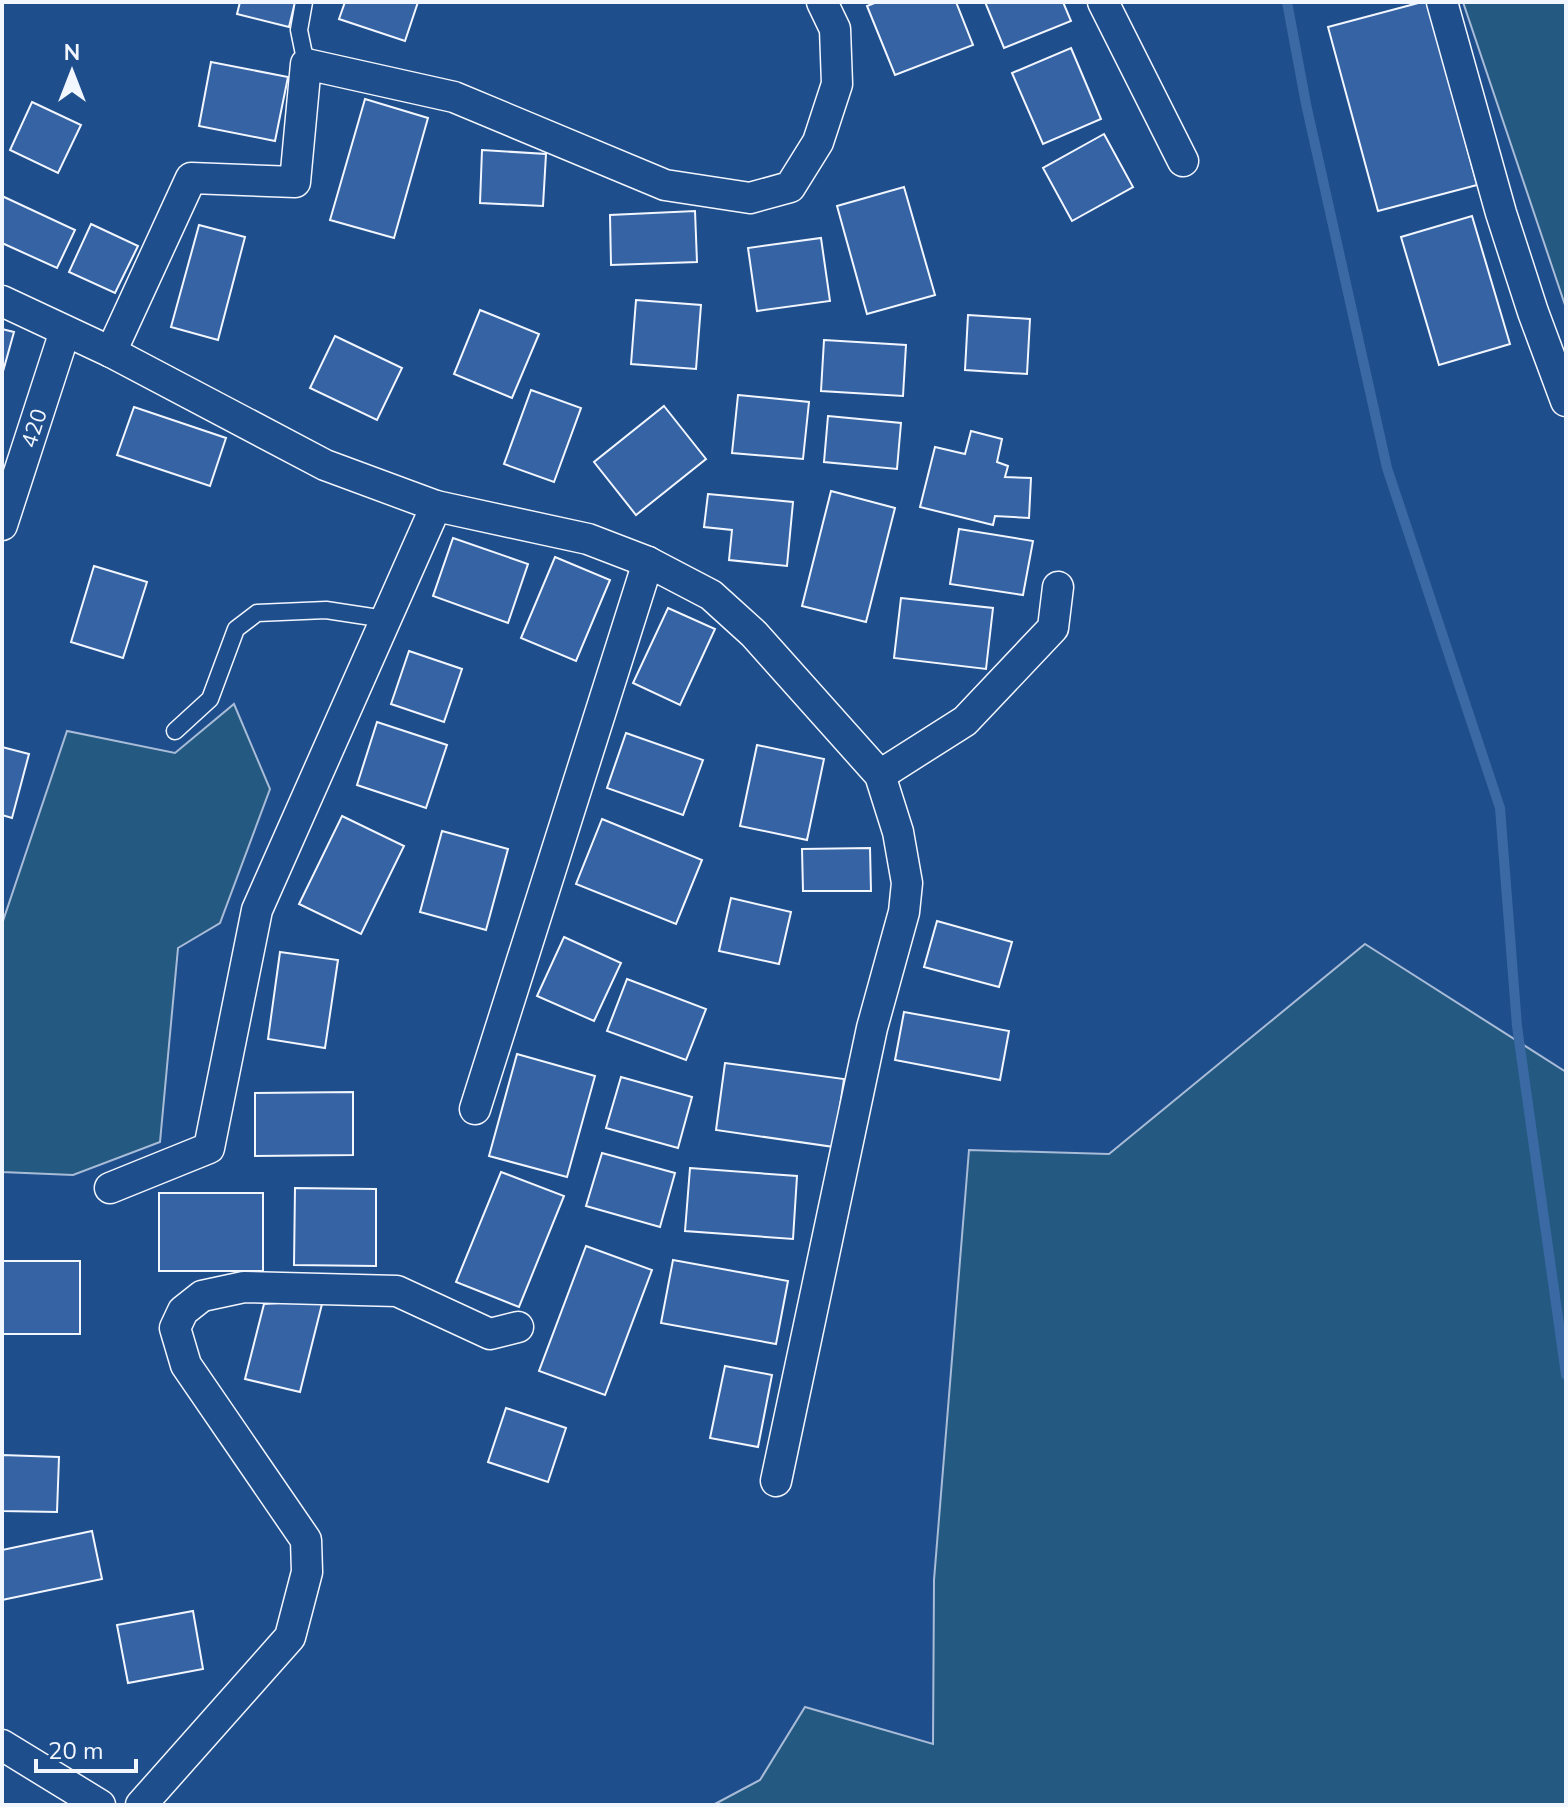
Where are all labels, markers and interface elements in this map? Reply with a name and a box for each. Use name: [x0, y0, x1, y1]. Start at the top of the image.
north arrow: [32, 32, 112, 112]
text: N: [64, 38, 80, 68]
street label: 420: [14, 405, 55, 452]
scale bar: [36, 1723, 136, 1773]
text: 20 m: [48, 1735, 104, 1767]

